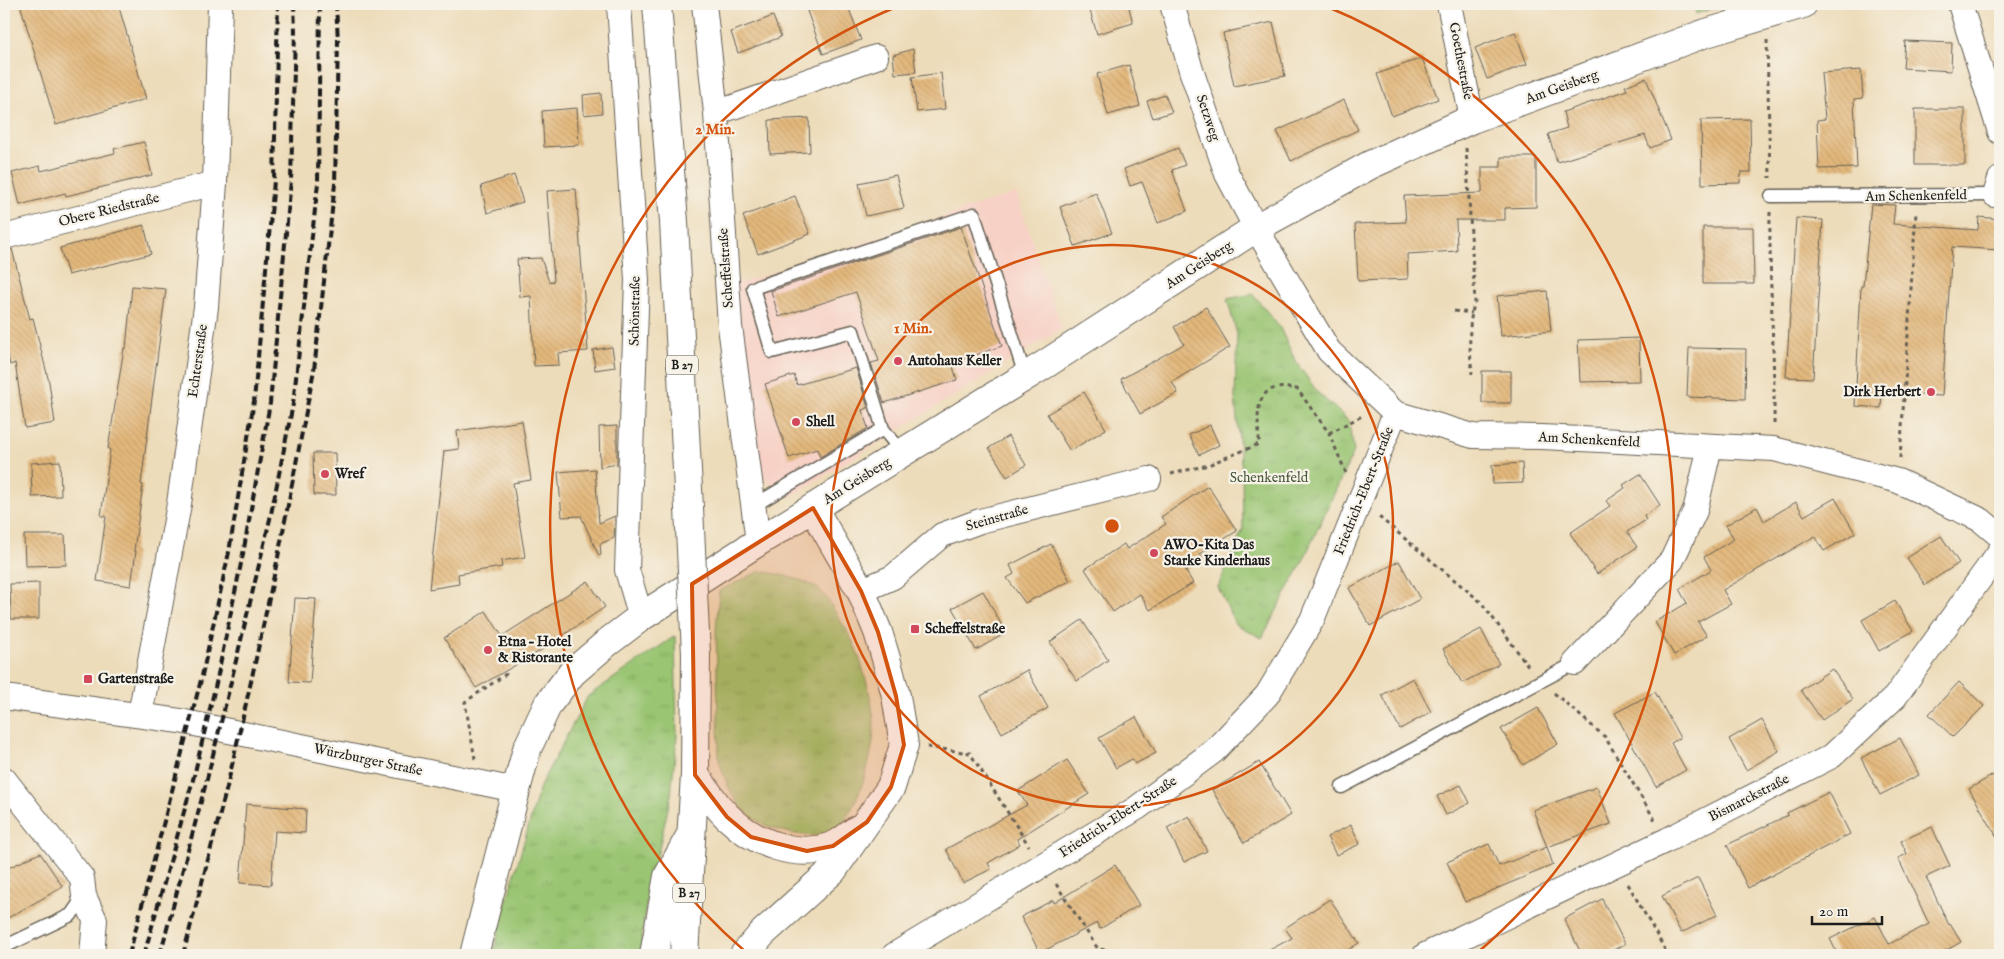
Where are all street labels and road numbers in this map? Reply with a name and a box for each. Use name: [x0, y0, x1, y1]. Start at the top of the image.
street label: Goethestraße: [1445, 21, 1477, 102]
street label: Am Geisberg: [1522, 65, 1601, 109]
street label: Setzweg: [1192, 92, 1224, 144]
street label: Am Schenkenfeld: [1864, 186, 1968, 206]
street label: Obere Riedstraße: [57, 189, 162, 231]
street label: Scheffelstraße: [714, 227, 738, 309]
street label: Am Geisberg: [1161, 236, 1236, 294]
street label: Schönstraße: [625, 275, 645, 346]
street label: Echterstraße: [184, 323, 212, 399]
road number: B 27: [666, 356, 698, 374]
street label: Friedrich-Ebert-Straße: [1330, 424, 1398, 558]
street label: Am Schenkenfeld: [1537, 428, 1641, 452]
street label: Am Geisberg: [819, 453, 894, 509]
street label: Steinstraße: [964, 500, 1031, 535]
street label: Würzburger Straße: [312, 740, 425, 780]
street label: Bismarckstraße: [1706, 770, 1793, 826]
street label: Friedrich-Ebert-Straße: [1056, 772, 1181, 862]
road number: B 27: [673, 884, 705, 902]

